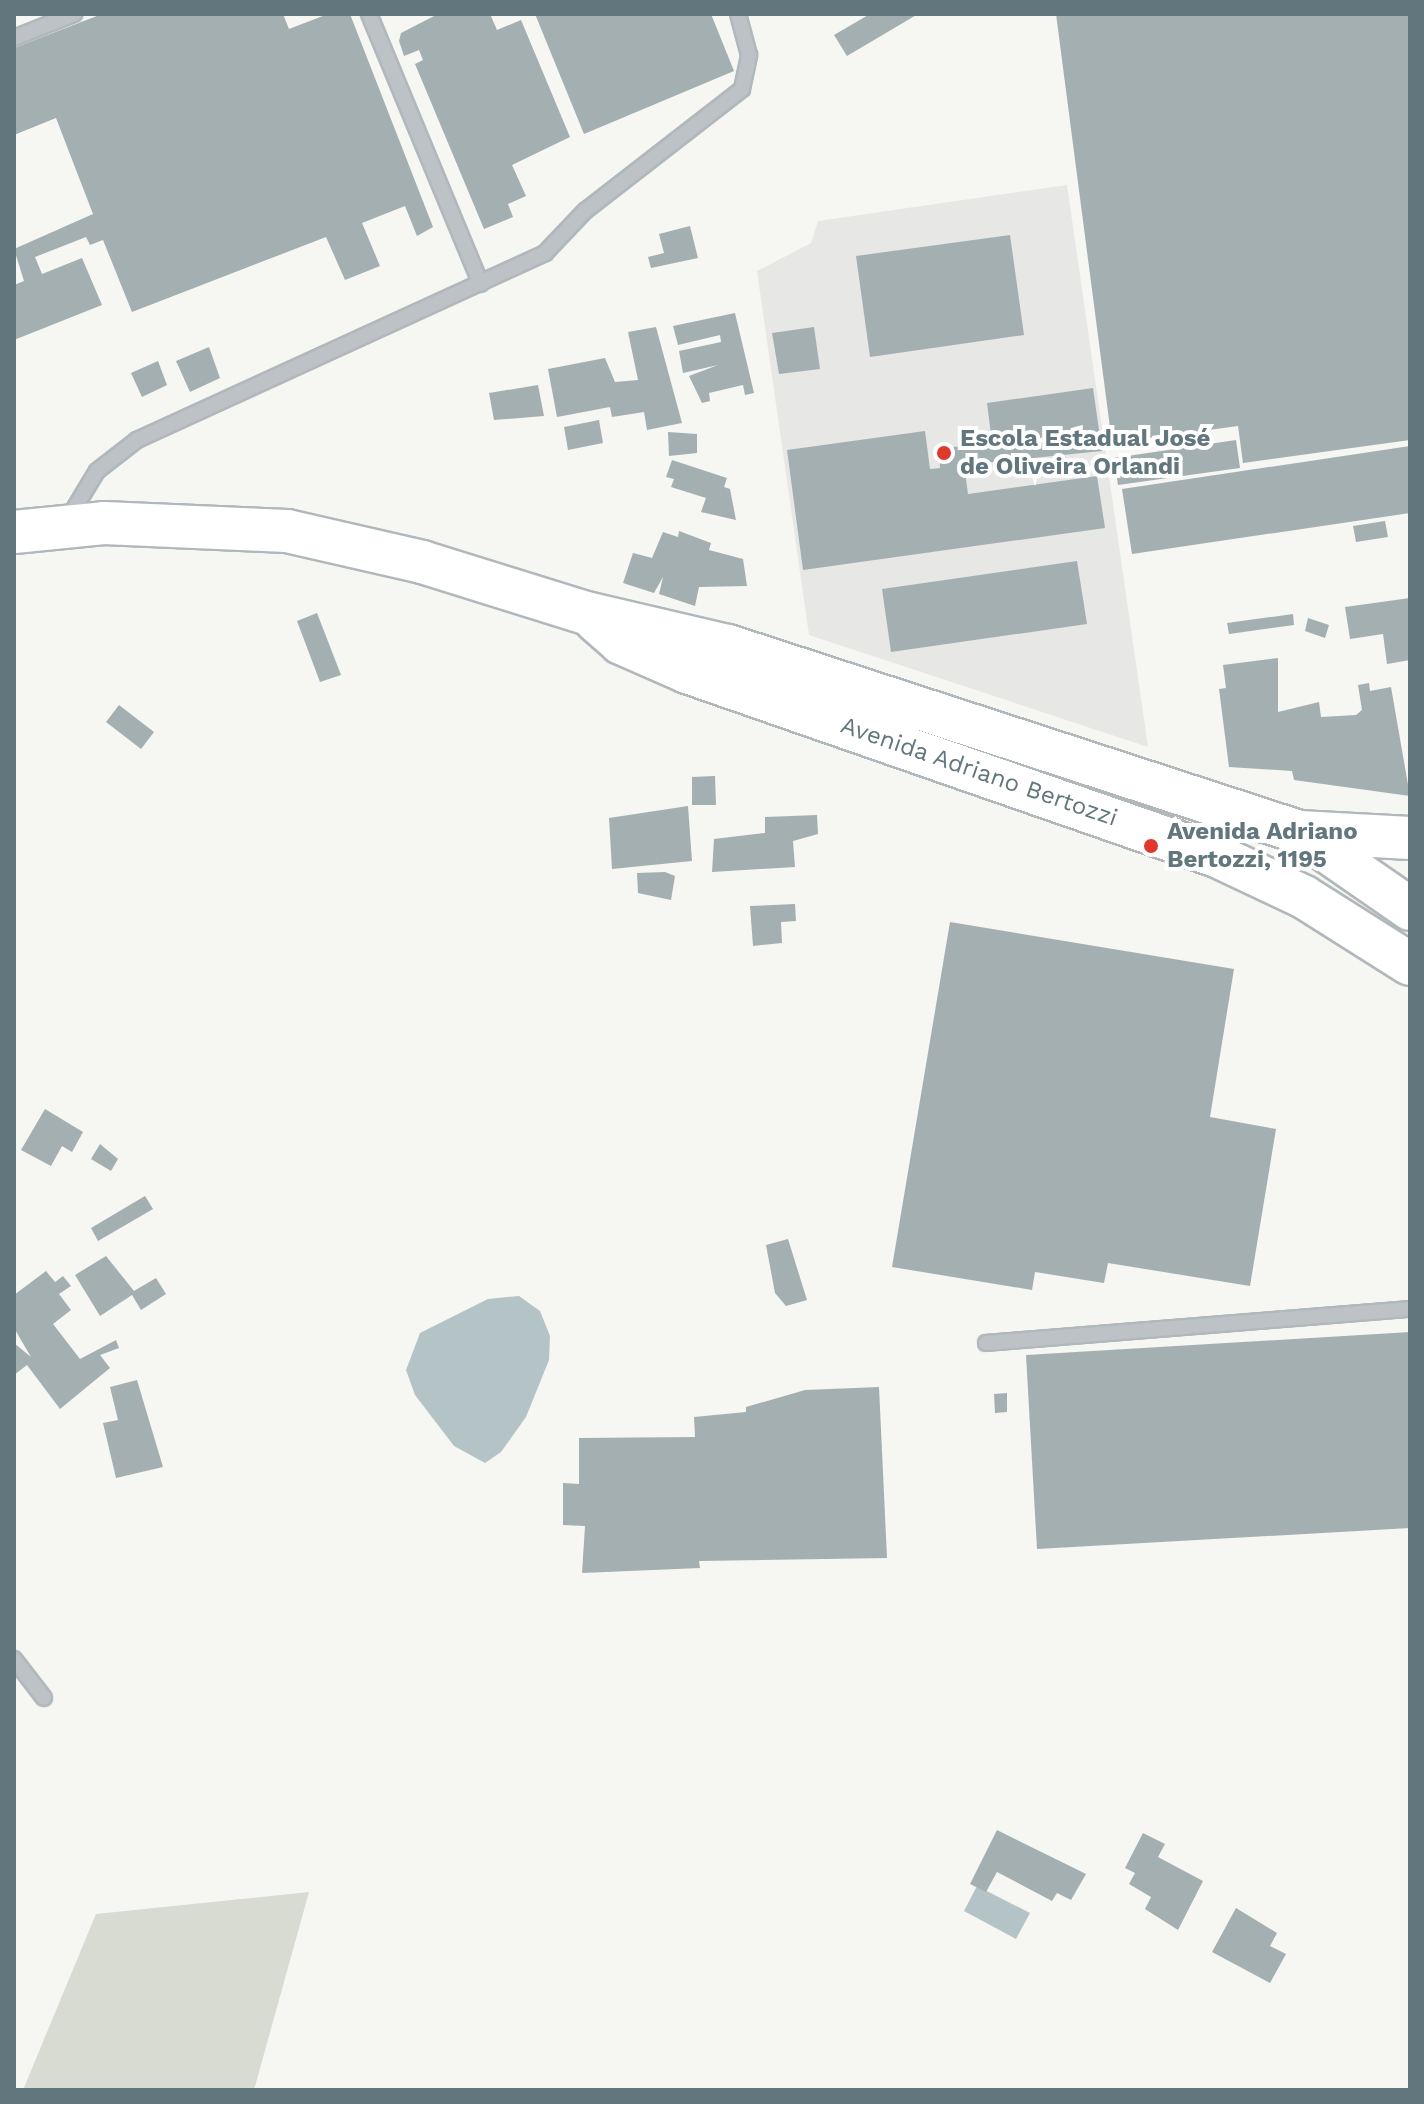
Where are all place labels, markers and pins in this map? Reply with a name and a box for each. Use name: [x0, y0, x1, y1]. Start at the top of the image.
place label: Escola Estadual José de Oliveira Orlandi: [960, 425, 1211, 481]
marker: Escola Estadual José de Oliveira Orlandi: [935, 444, 953, 462]
place label: Avenida Adriano Bertozzi, 1195: [1167, 818, 1358, 874]
marker: Avenida Adriano Bertozzi, 1195: [1142, 837, 1160, 855]

